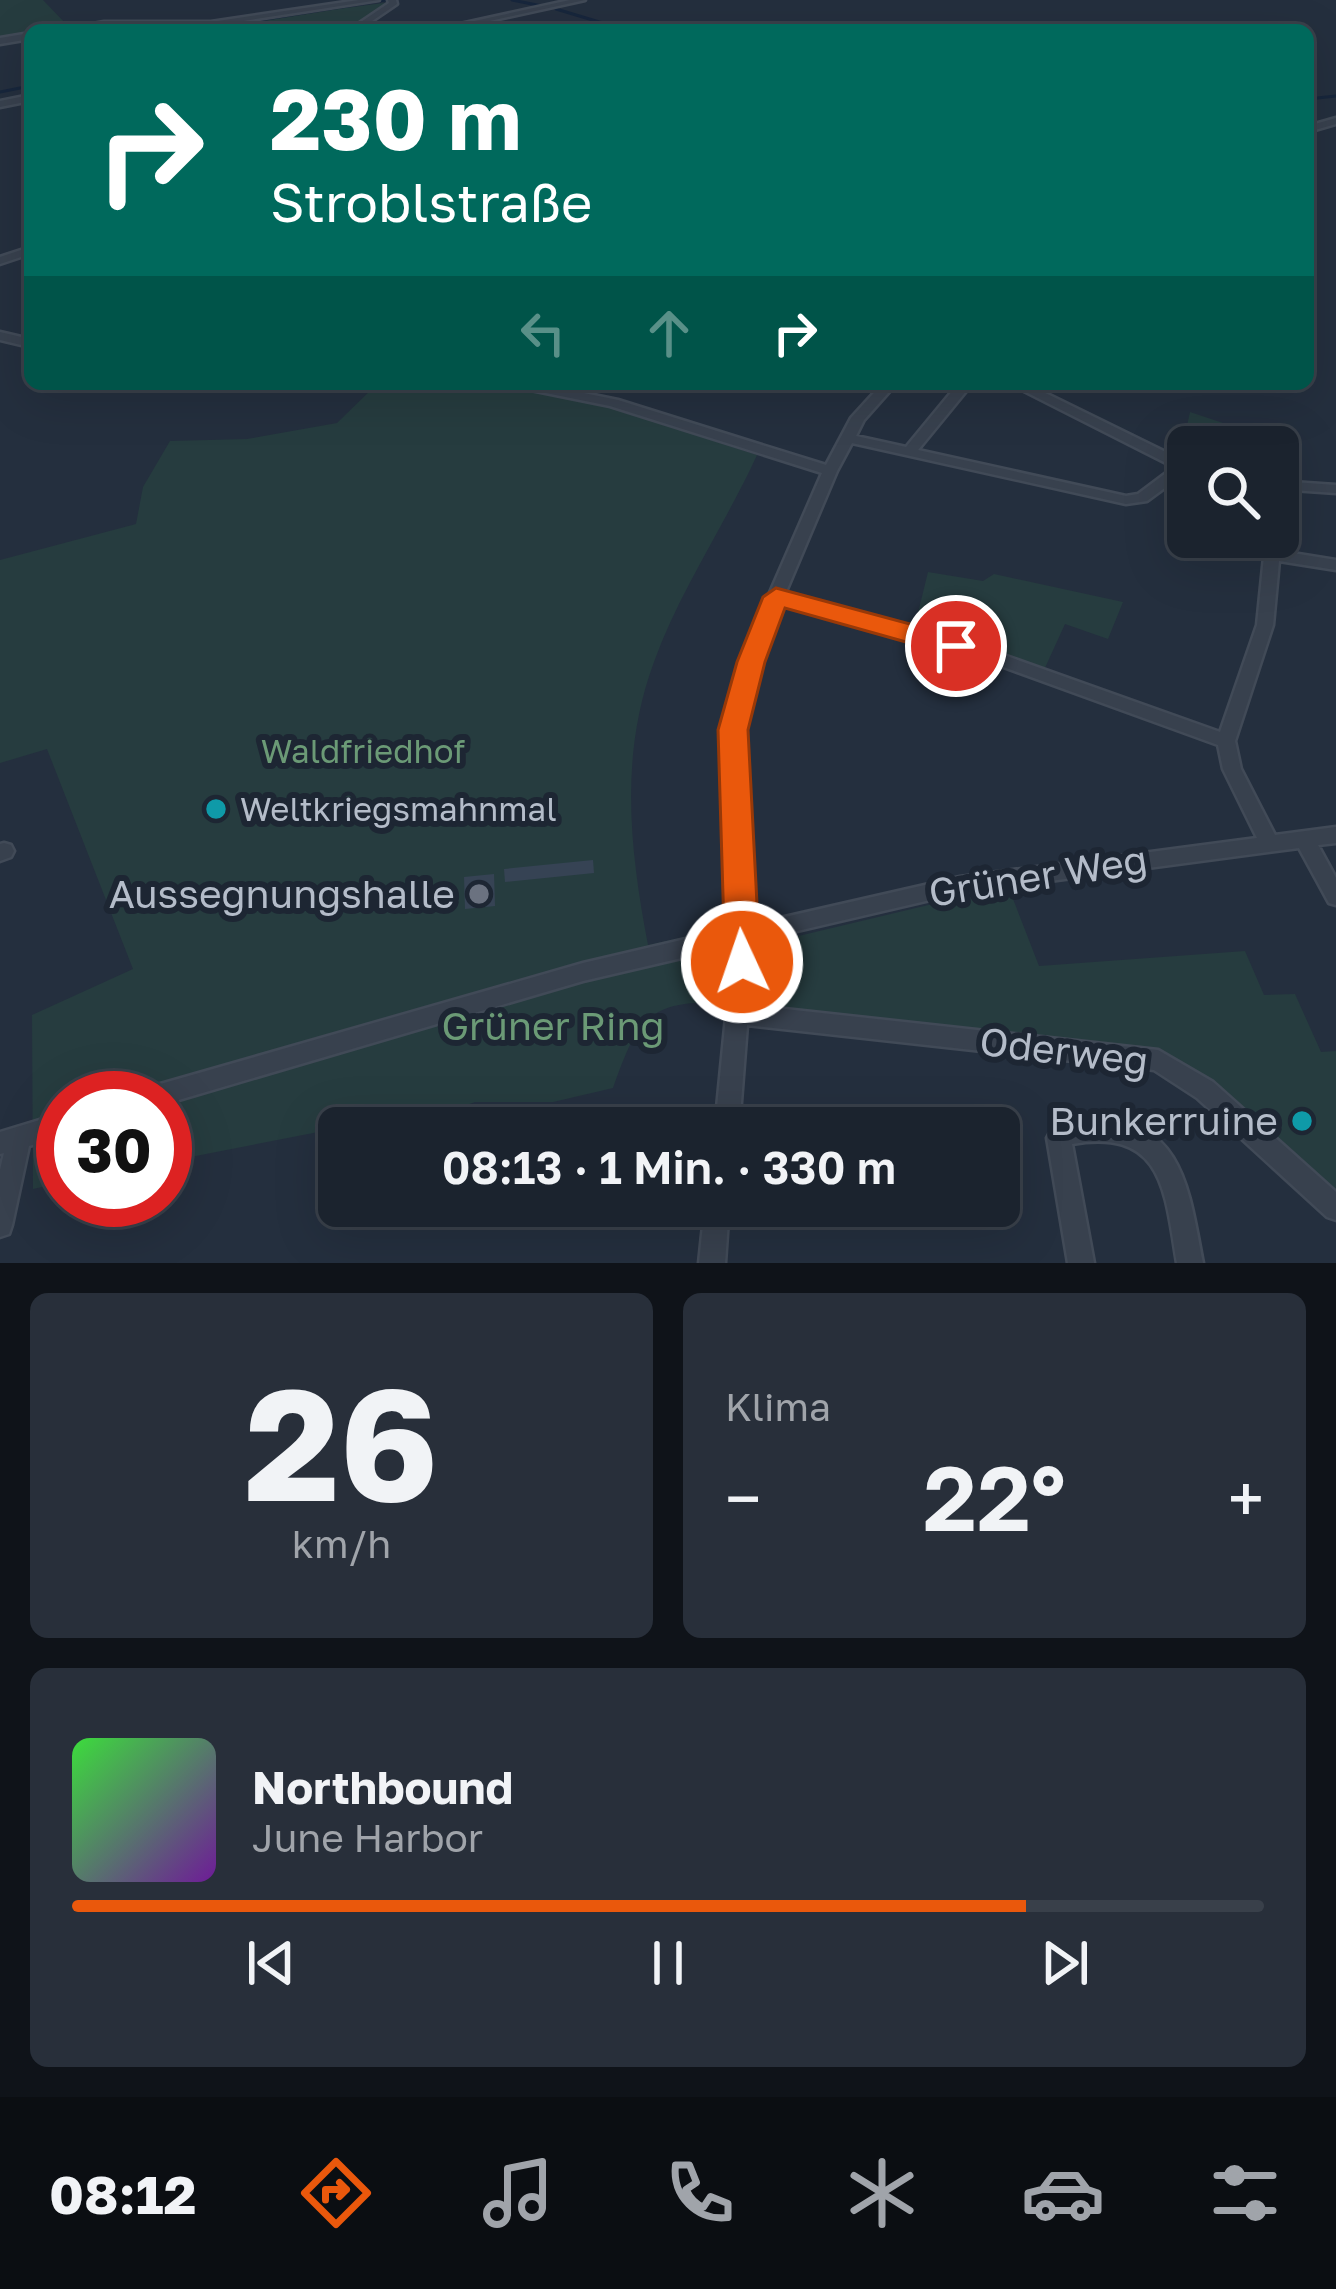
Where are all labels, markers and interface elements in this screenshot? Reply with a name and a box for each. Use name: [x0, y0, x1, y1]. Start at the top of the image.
text: 230 m: [270, 68, 522, 168]
icon: right: [72, 72, 228, 228]
text: Stroblstraße: [270, 169, 592, 234]
icon: left: [510, 300, 576, 366]
icon: ahead: [636, 300, 702, 366]
icon: right: [762, 300, 828, 366]
map controls: [1167, 426, 1299, 558]
button: search: [1167, 426, 1299, 558]
pin: [905, 595, 1007, 697]
icon: arrive: [923, 613, 989, 679]
park label: Waldfriedhof: [261, 731, 465, 770]
place label: Weltkriegsmahnmal: [240, 789, 557, 828]
marker: Weltkriegsmahnmal: [203, 796, 229, 822]
street label: Grüner Weg: [925, 835, 1150, 916]
place label: Aussegnungshalle: [109, 870, 455, 917]
marker: Aussegnungshalle: [466, 881, 492, 907]
position arrow: [679, 899, 805, 1025]
park label: Grüner Ring: [442, 1002, 664, 1049]
street label: Oderweg: [977, 1017, 1151, 1084]
speed limit sign: 30: [36, 1071, 192, 1227]
place label: Bunkerruine: [1049, 1097, 1278, 1144]
marker: Bunkerruine: [1289, 1108, 1315, 1134]
text: 08:13 · 1 Min. · 330 m: [442, 1140, 896, 1194]
text: 26: [244, 1348, 439, 1535]
text: Klima: [725, 1383, 831, 1430]
text: 22°: [923, 1443, 1066, 1551]
text: −: [725, 1458, 761, 1538]
text: +: [1228, 1458, 1264, 1538]
text: km/h: [292, 1520, 391, 1567]
text: Northbound: [252, 1760, 513, 1814]
text: June Harbor: [252, 1814, 483, 1861]
icon: previous: [238, 1930, 304, 1996]
icon: pause: [635, 1930, 701, 1996]
icon: next: [1032, 1930, 1098, 1996]
icon: directions: [294, 2151, 378, 2235]
icon: music: [476, 2151, 560, 2235]
icon: phone: [658, 2151, 742, 2235]
icon: climate: [840, 2151, 924, 2235]
icon: car: [1021, 2151, 1105, 2235]
icon: filters: [1203, 2151, 1287, 2235]
text: 08:12: [49, 2161, 197, 2226]

